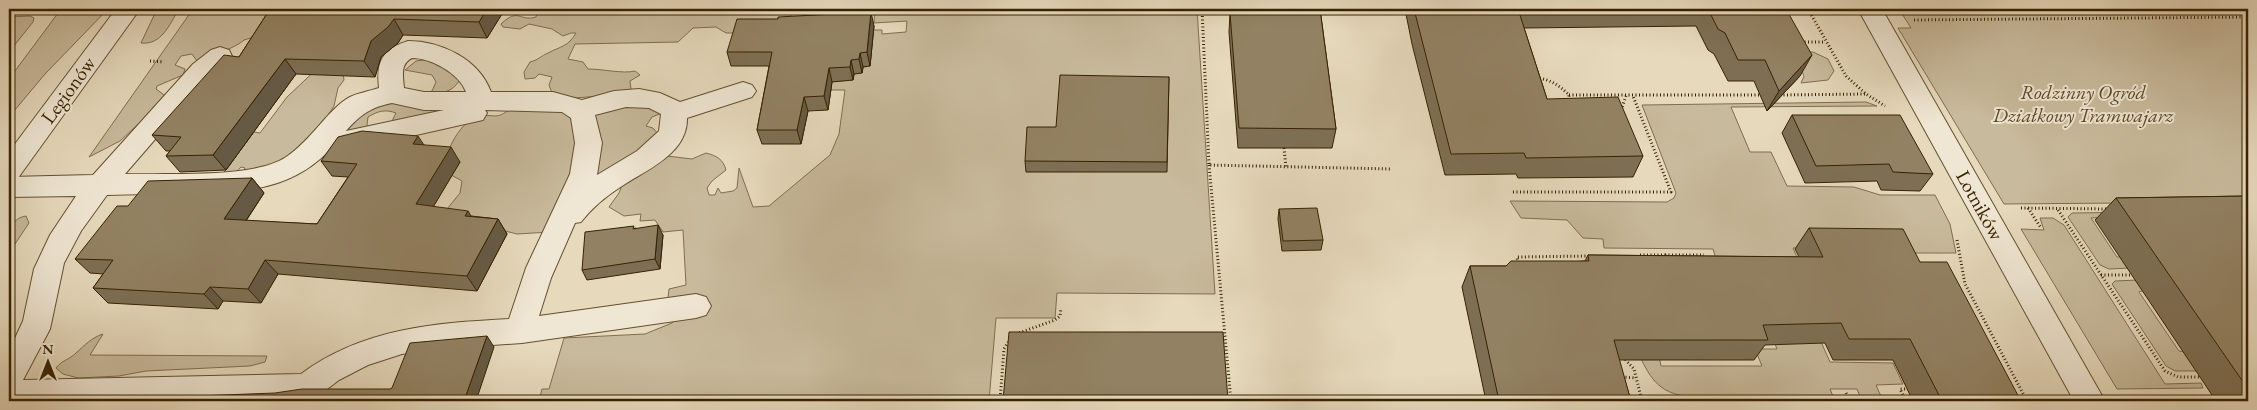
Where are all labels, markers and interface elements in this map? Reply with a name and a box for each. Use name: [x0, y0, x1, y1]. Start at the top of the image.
street label: Legionów: [35, 51, 101, 129]
park label: Rodzinny Ogród Działkowy Tramwajarz: [1992, 79, 2174, 128]
street label: Lotników: [1950, 165, 2010, 245]
north arrow: [22, 338, 72, 388]
text: N: [42, 340, 54, 358]

